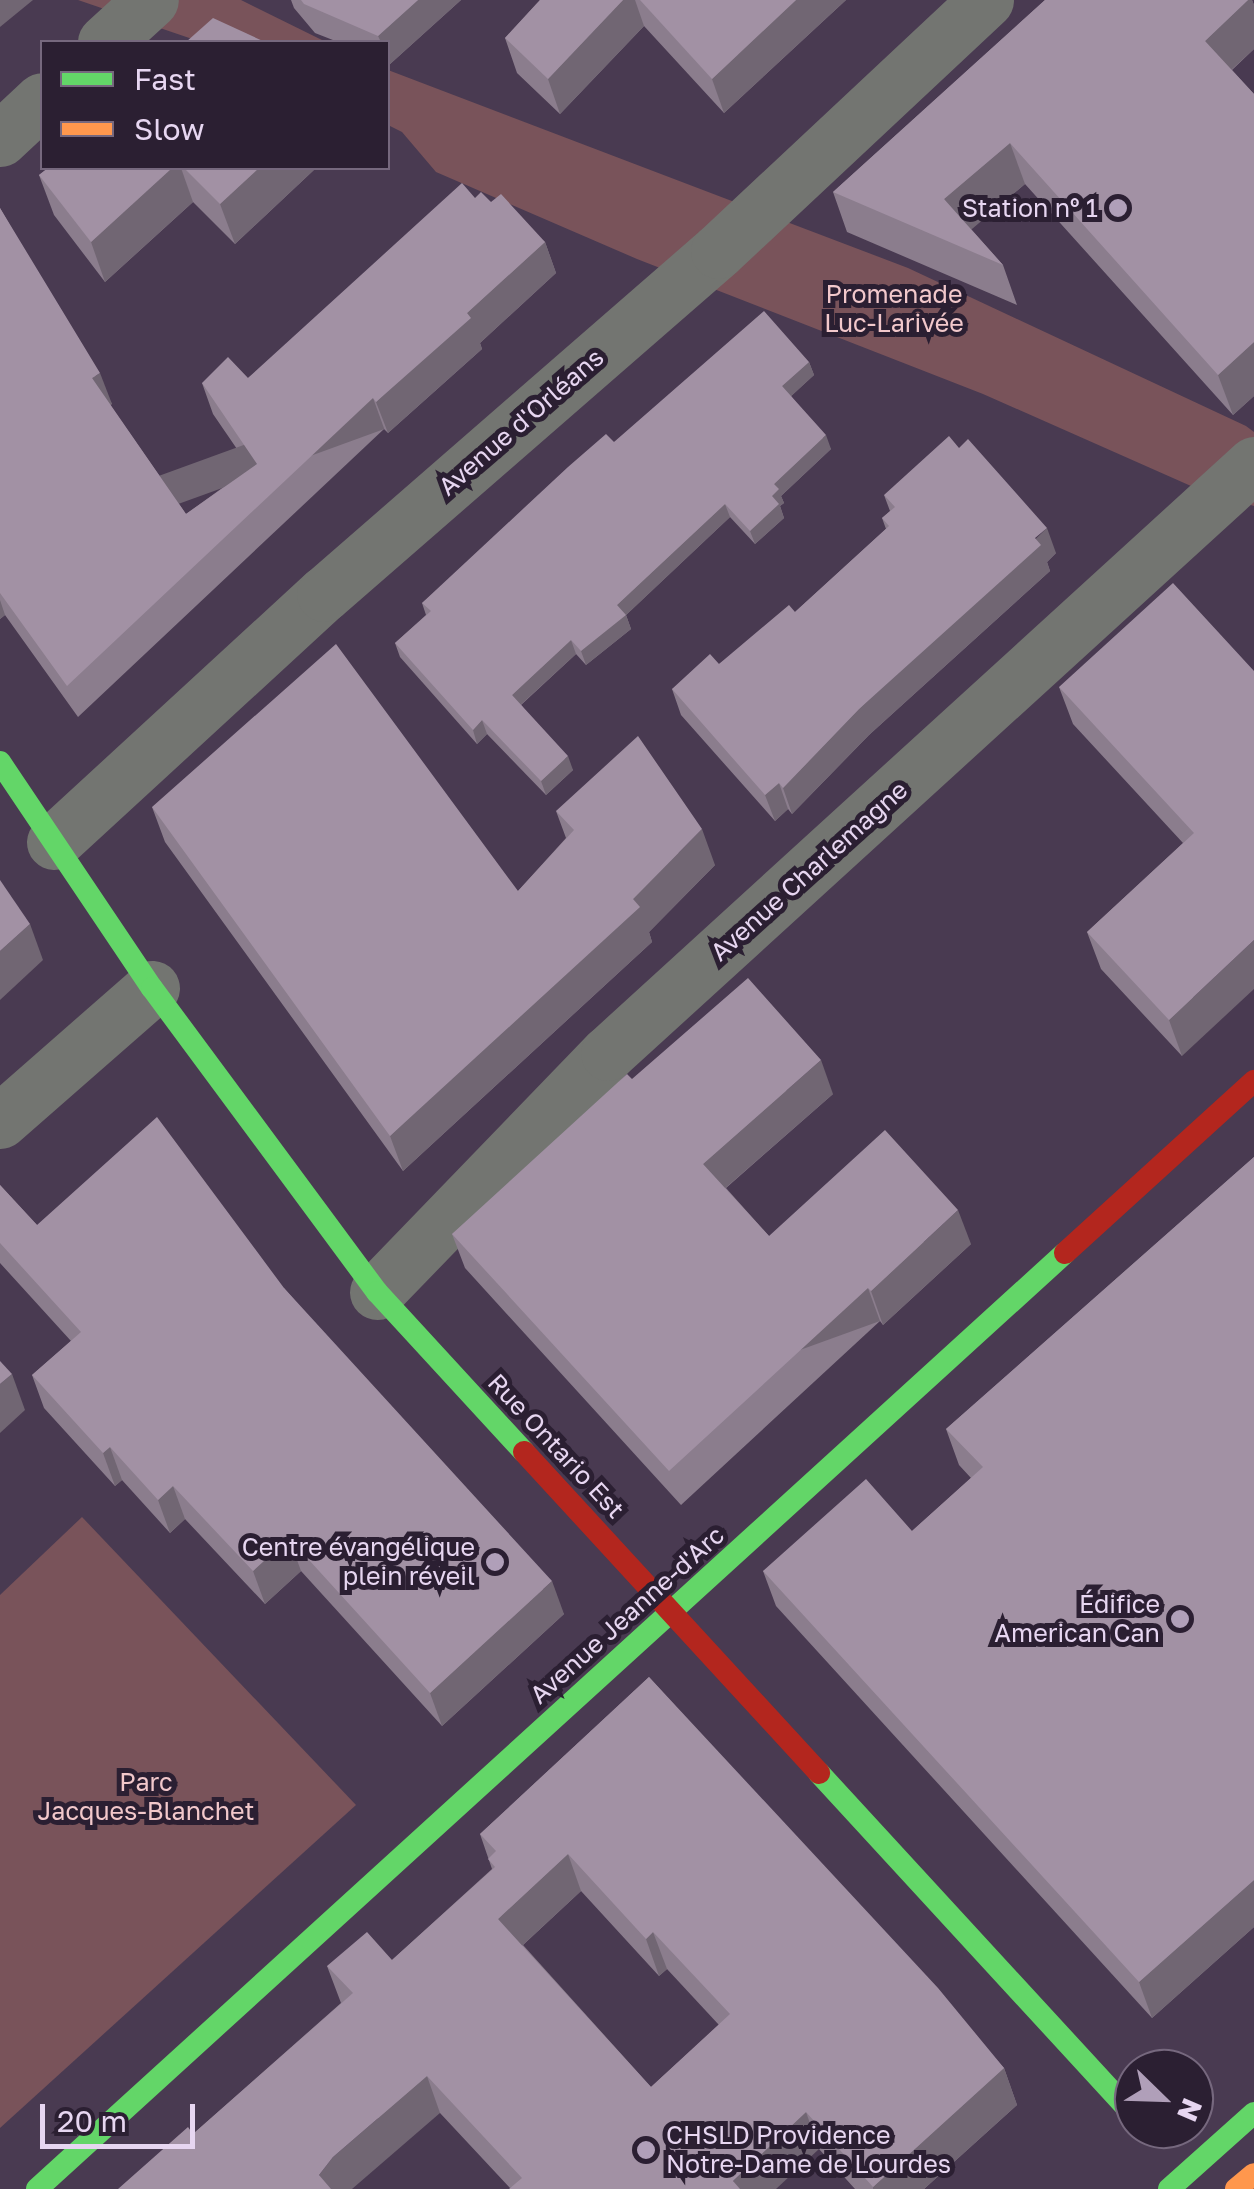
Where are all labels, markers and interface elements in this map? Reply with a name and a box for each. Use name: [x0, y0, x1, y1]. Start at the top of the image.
legend: [40, 40, 390, 170]
text: Fast: [134, 61, 196, 97]
text: Slow: [134, 111, 205, 147]
place label: Station nº 1: [962, 193, 1098, 223]
marker: Station nº 1: [1107, 197, 1129, 219]
park label: Promenade Luc-Larivée: [824, 280, 964, 339]
street label: Avenue d'Orléans: [432, 342, 610, 502]
street label: Avenue Charlemagne: [704, 775, 914, 967]
street label: Rue Ontario Est: [481, 1368, 631, 1524]
street label: Avenue Jeanne-d'Arc: [524, 1520, 730, 1710]
place label: Centre évangélique plein réveil: [242, 1533, 475, 1592]
marker: Centre évangélique plein réveil: [484, 1551, 506, 1573]
place label: Édifice American Can: [994, 1590, 1160, 1649]
marker: Édifice American Can: [1169, 1608, 1191, 1630]
park label: Parc Jacques-Blanchet: [37, 1768, 255, 1827]
north arrow: [1114, 2049, 1214, 2149]
scale bar: [45, 2084, 200, 2146]
text: N: [1171, 2094, 1210, 2126]
text: 20 m: [57, 2103, 127, 2139]
place label: CHSLD Providence Notre-Dame de Lourdes: [666, 2121, 951, 2180]
marker: CHSLD Providence Notre-Dame de Lourdes: [635, 2139, 657, 2161]

